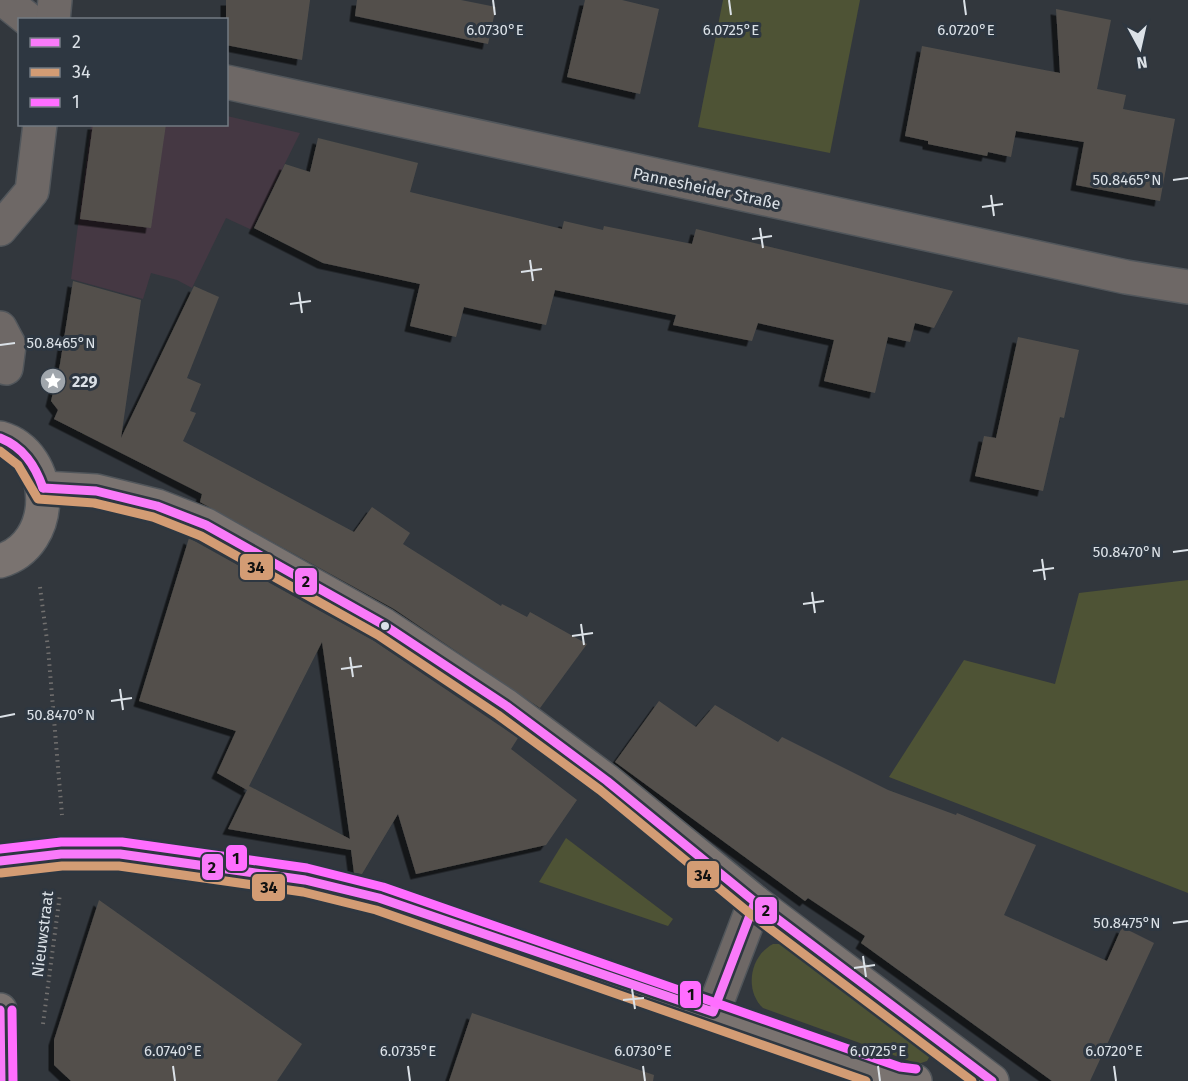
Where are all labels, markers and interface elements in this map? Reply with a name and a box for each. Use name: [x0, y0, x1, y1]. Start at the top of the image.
legend: [18, 18, 228, 126]
north arrow: [1110, 18, 1170, 78]
text: 6.0730°E: [466, 21, 524, 39]
text: 6.0725°E: [703, 21, 759, 39]
text: 6.0720°E: [937, 21, 995, 39]
text: 2: [72, 31, 81, 53]
text: N: [1135, 52, 1149, 73]
text: 34: [72, 61, 91, 83]
text: 1: [72, 91, 80, 113]
street label: Pannesheider Straße: [631, 164, 782, 213]
text: 50.8465°N: [1092, 171, 1162, 189]
text: 50.8465°N: [26, 334, 96, 352]
place icon: 229: [38, 366, 68, 396]
place label: 229: [72, 372, 97, 391]
text: 50.8470°N: [1093, 543, 1161, 561]
line badge: 34: [239, 553, 274, 581]
text: 34: [246, 558, 265, 577]
line badge: 2: [294, 567, 318, 596]
text: 2: [302, 572, 310, 591]
unlabelled marker: [379, 620, 391, 632]
text: 50.8470°N: [27, 706, 95, 724]
line badge: 1: [225, 844, 248, 872]
text: 1: [232, 849, 240, 868]
line badge: 2: [201, 853, 224, 881]
text: 2: [208, 858, 216, 877]
line badge: 34: [686, 860, 720, 889]
text: 34: [693, 866, 712, 885]
line badge: 34: [251, 873, 286, 902]
text: 34: [259, 878, 278, 897]
street label: Nieuwstraat: [28, 890, 57, 978]
line badge: 2: [754, 896, 778, 925]
text: 2: [762, 901, 770, 920]
text: 50.8475°N: [1093, 914, 1161, 932]
line badge: 1: [679, 980, 702, 1009]
text: 1: [687, 985, 695, 1004]
text: 6.0740°E: [144, 1042, 202, 1060]
text: 6.0735°E: [380, 1042, 436, 1060]
text: 6.0730°E: [614, 1042, 672, 1060]
text: 6.0725°E: [850, 1042, 906, 1060]
text: 6.0720°E: [1085, 1042, 1143, 1060]

